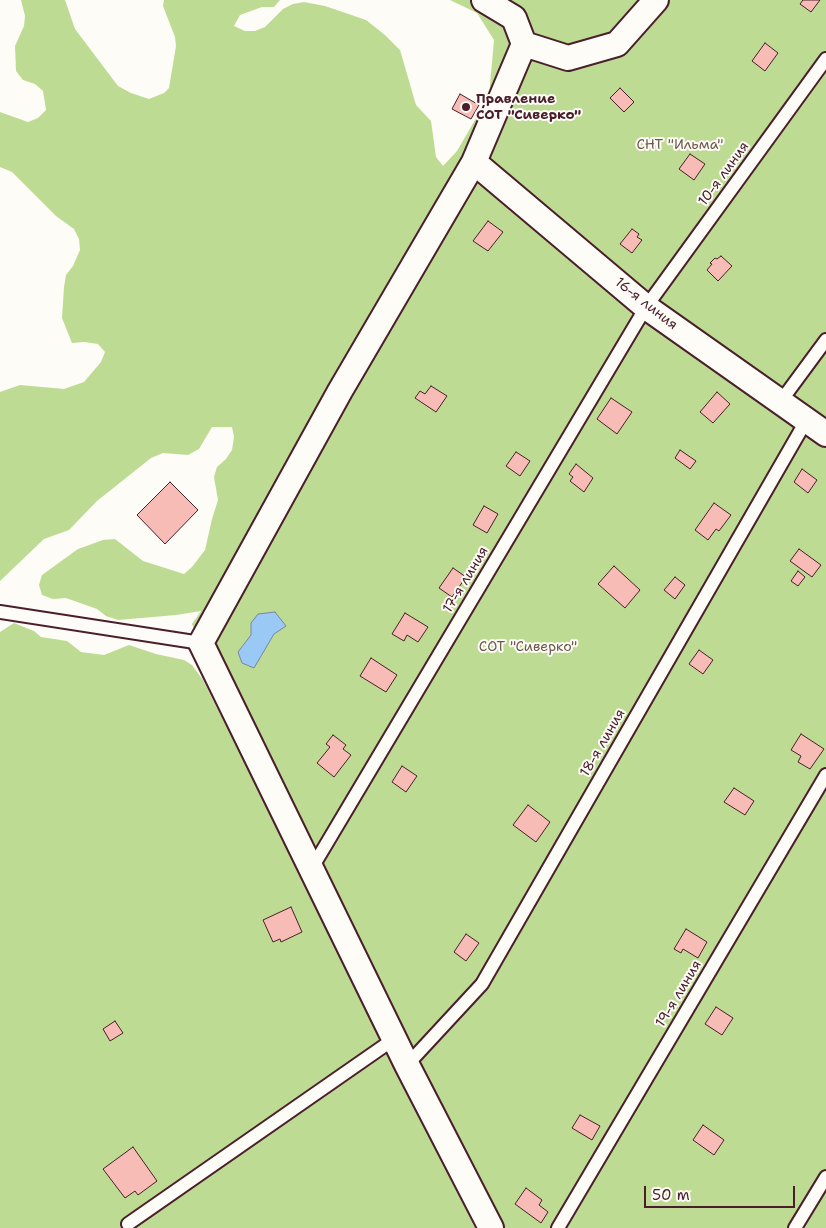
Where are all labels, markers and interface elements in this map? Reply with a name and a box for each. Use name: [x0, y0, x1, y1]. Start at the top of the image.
place label: Правление СОТ "Сиверко": [476, 91, 581, 124]
marker: Правление СОТ "Сиверко": [460, 101, 472, 113]
park label: СНТ "Ильма": [636, 137, 724, 153]
street label: 10-я линия: [695, 139, 753, 209]
street label: 16-я линия: [611, 274, 681, 334]
street label: 17-я линия: [440, 544, 492, 616]
park label: СОТ "Сиверко": [479, 639, 577, 655]
street label: 18-я линия: [577, 706, 629, 780]
street label: 19-я линия: [653, 958, 705, 1030]
scale bar: [646, 1176, 797, 1208]
text: 50 m: [652, 1185, 690, 1205]

